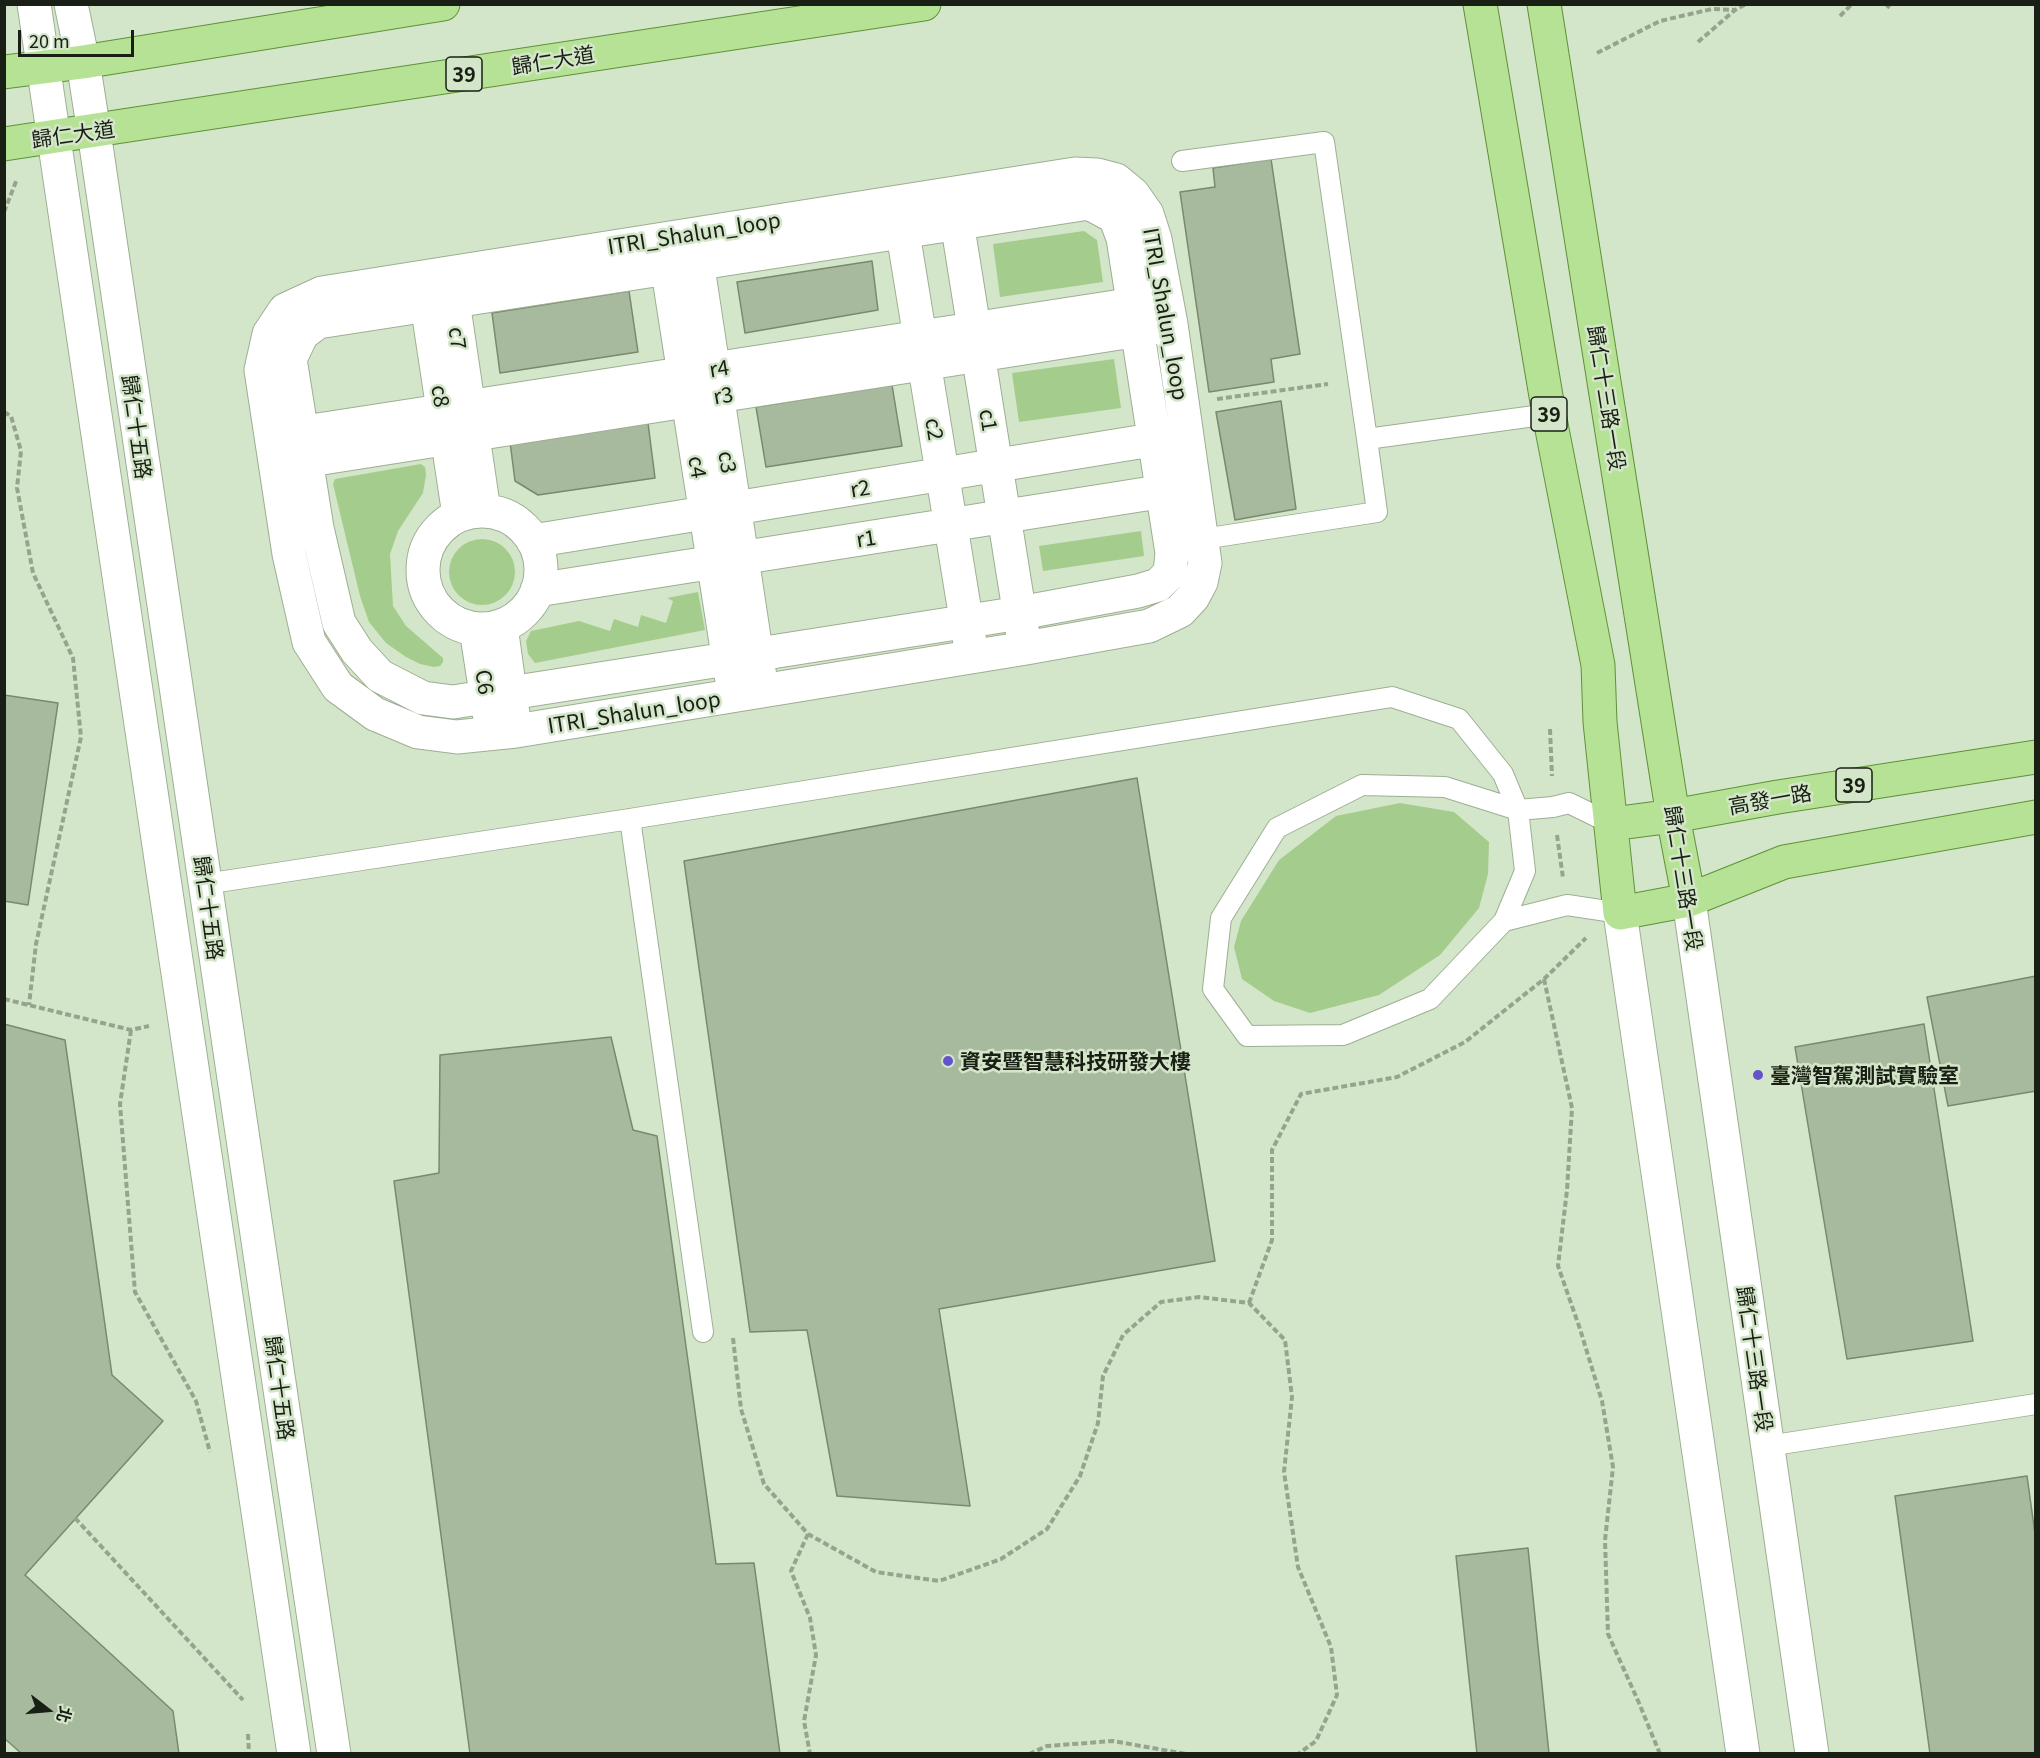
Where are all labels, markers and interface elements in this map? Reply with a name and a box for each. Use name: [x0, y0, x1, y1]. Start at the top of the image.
scale bar: [21, 18, 136, 56]
text: 20 m: [29, 27, 70, 53]
street label: 歸仁大道: [510, 41, 596, 79]
road number: 39: [446, 57, 482, 91]
street label: 歸仁大道: [30, 116, 116, 152]
street label: ITRI_Shalun_loop: [606, 207, 782, 259]
street label: ITRI_Shalun_loop: [1138, 226, 1194, 402]
street label: 歸仁十三路一段: [1583, 323, 1631, 473]
street label: c7: [444, 325, 472, 351]
street label: r4: [707, 354, 731, 382]
street label: 歸仁十五路: [117, 373, 157, 481]
street label: r3: [711, 381, 735, 409]
street label: c8: [427, 383, 455, 409]
road number: 39: [1531, 397, 1567, 431]
street label: c1: [975, 407, 1003, 433]
street label: c2: [921, 416, 949, 442]
street label: c3: [714, 449, 742, 475]
street label: c4: [684, 454, 712, 480]
street label: r2: [848, 474, 872, 502]
street label: r1: [854, 524, 878, 552]
street label: C6: [471, 668, 499, 696]
street label: ITRI_Shalun_loop: [546, 686, 722, 738]
road number: 39: [1836, 768, 1872, 802]
street label: 高發一路: [1726, 779, 1814, 819]
street label: 歸仁十三路一段: [1660, 803, 1708, 953]
street label: 歸仁十五路: [189, 854, 229, 962]
place label: 資安暨智慧科技研發大樓: [960, 1048, 1191, 1074]
marker: 資安暨智慧科技研發大樓: [941, 1054, 955, 1068]
place label: 臺灣智駕測試實驗室: [1770, 1062, 1959, 1088]
marker: 臺灣智駕測試實驗室: [1751, 1068, 1765, 1082]
street label: 歸仁十三路一段: [1732, 1284, 1778, 1434]
street label: 歸仁十五路: [260, 1334, 300, 1442]
north arrow: [18, 1680, 78, 1740]
text: 北: [52, 1704, 79, 1726]

